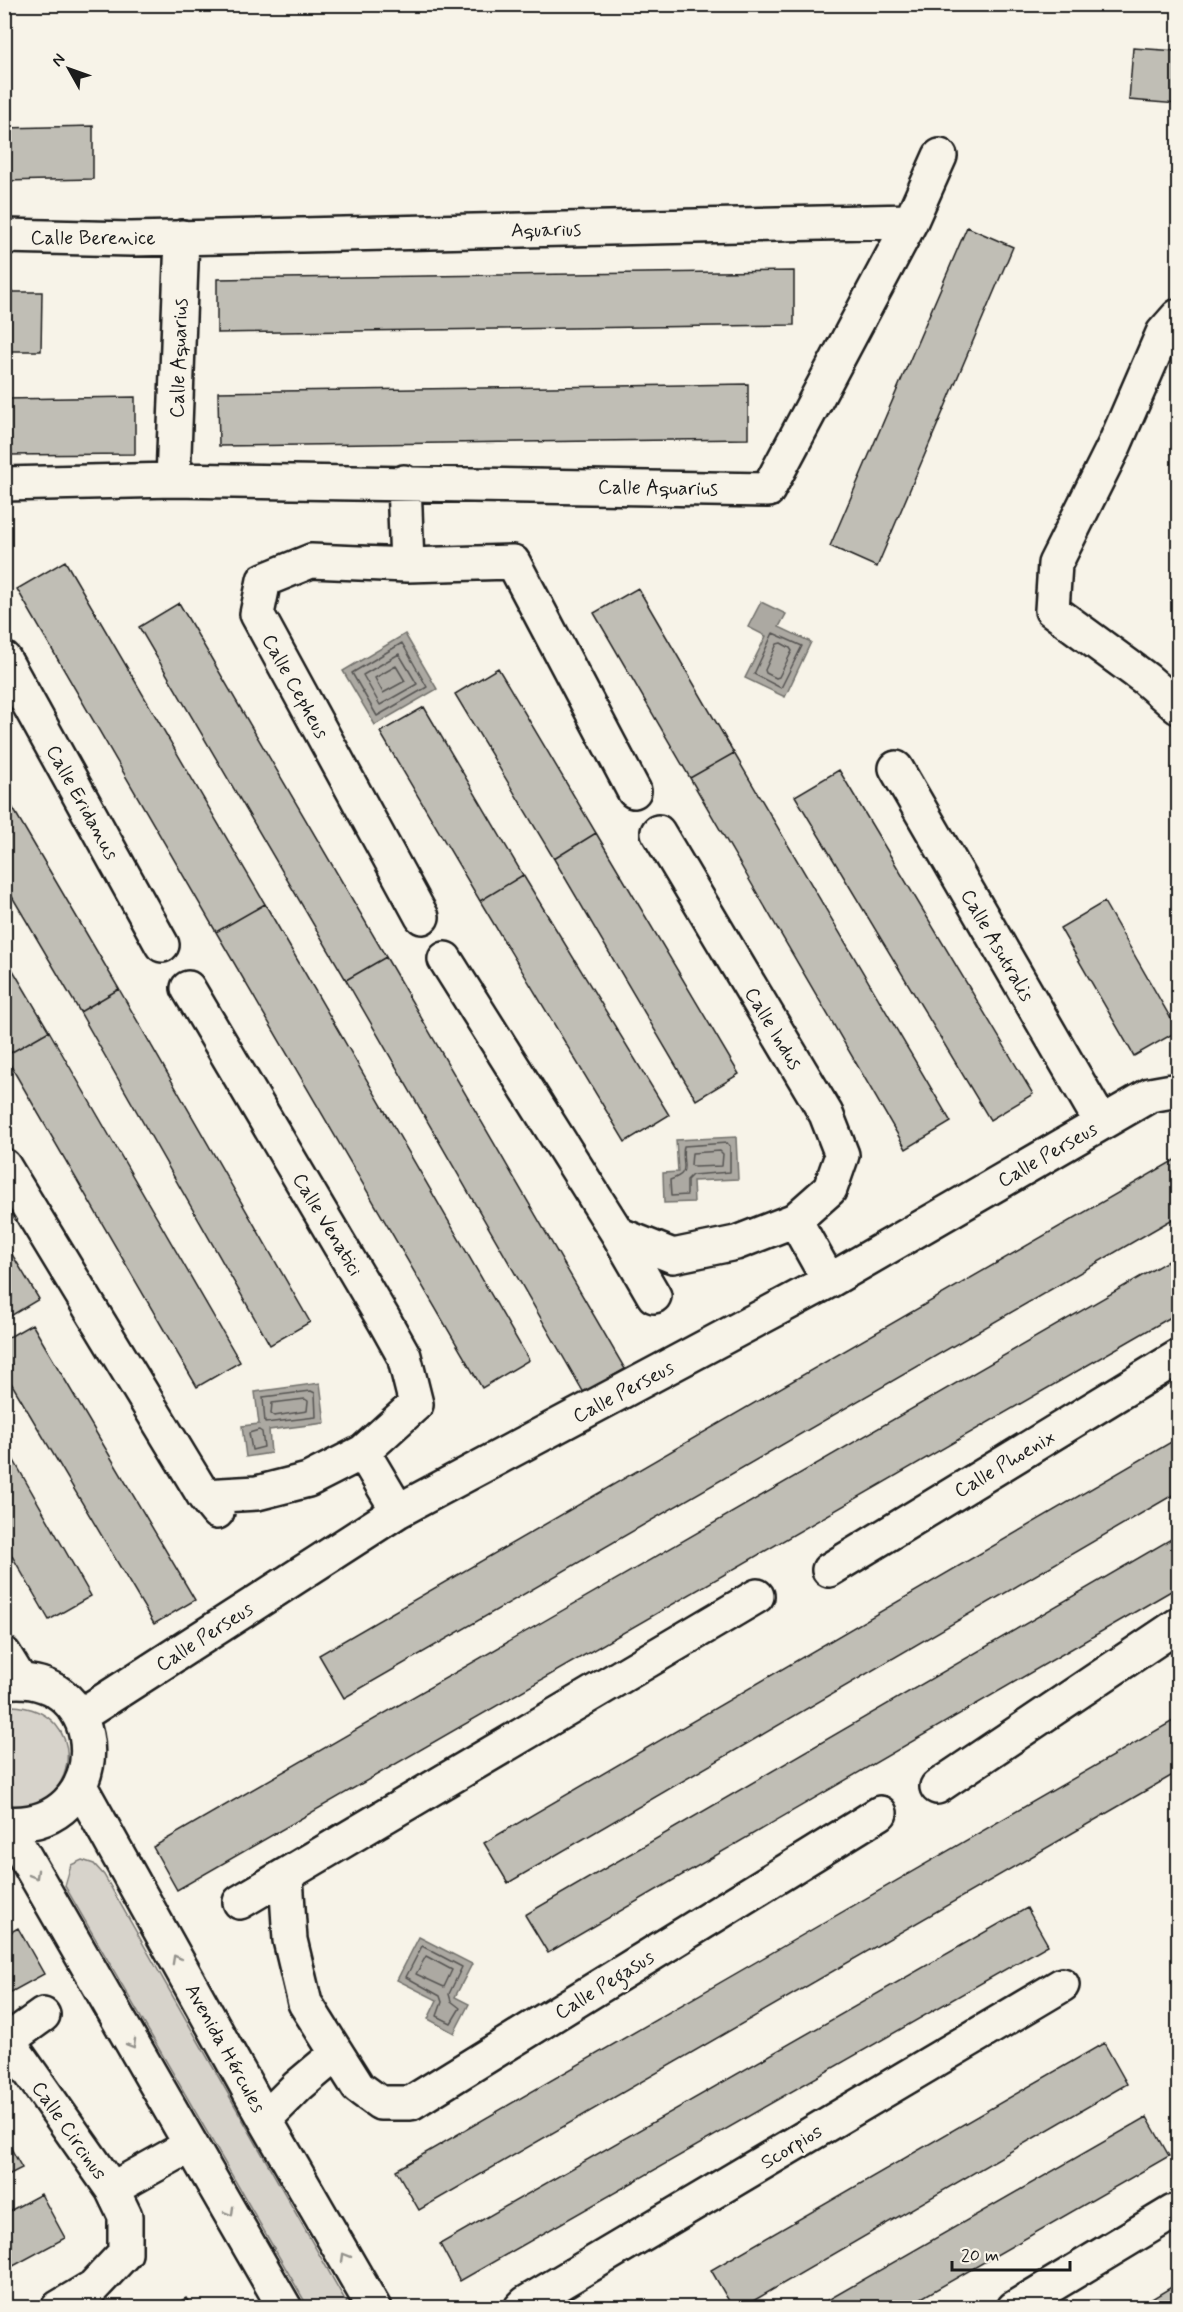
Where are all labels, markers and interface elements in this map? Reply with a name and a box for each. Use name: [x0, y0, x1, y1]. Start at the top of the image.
north arrow: [39, 39, 99, 99]
text: N: [47, 49, 70, 71]
street label: Aquarius: [511, 216, 582, 245]
street label: Calle Berenice: [30, 225, 156, 252]
street label: Calle Aquarius: [164, 297, 195, 419]
street label: Calle Aquarius: [598, 474, 718, 503]
street label: Calle Cepheus: [255, 630, 335, 744]
street label: Calle Eridanus: [39, 740, 125, 865]
street label: Calle Asutralis: [954, 885, 1040, 1007]
street label: Calle Indus: [737, 982, 808, 1075]
street label: Calle Perseus: [993, 1116, 1103, 1195]
street label: Calle Venatici: [285, 1168, 368, 1281]
street label: Calle Perseus: [568, 1354, 679, 1430]
street label: Calle Phoenix: [950, 1424, 1060, 1505]
street label: Calle Perseus: [151, 1596, 259, 1679]
one-way arrow: [28, 1868, 39, 1879]
street label: Calle Pegasus: [550, 1944, 661, 2028]
one-way arrow: [172, 1955, 184, 1965]
street label: Avenida Hércules: [178, 1979, 271, 2118]
one-way arrow: [125, 2038, 137, 2048]
street label: Calle Circinus: [25, 2076, 113, 2186]
street label: Scorpios: [756, 2118, 828, 2176]
one-way arrow: [223, 2206, 234, 2217]
scale bar: [952, 2234, 1070, 2272]
text: 20 m: [961, 2244, 999, 2268]
one-way arrow: [341, 2253, 352, 2263]

